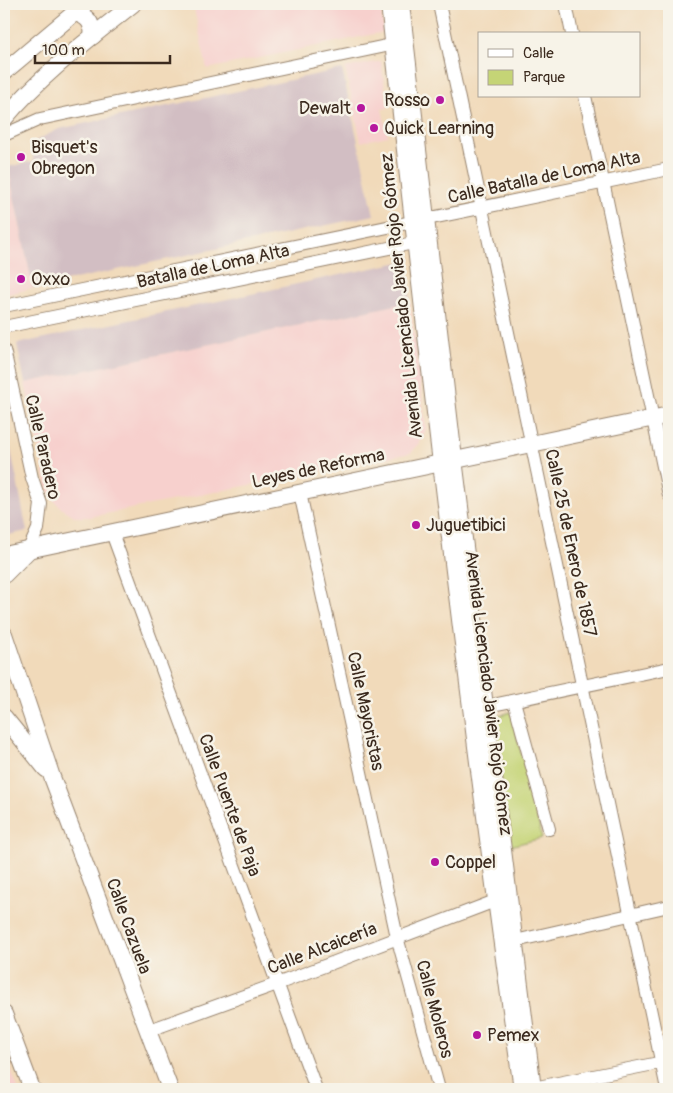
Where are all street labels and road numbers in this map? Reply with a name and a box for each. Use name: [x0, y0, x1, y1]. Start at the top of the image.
street label: Calle Batalla de Loma Alta: [446, 146, 642, 209]
street label: Avenida Licenciado Javier Rojo Gómez: [375, 152, 428, 440]
street label: Batalla de Loma Alta: [135, 239, 292, 294]
street label: Calle Paradero: [19, 392, 66, 502]
street label: Leyes de Reforma: [250, 443, 387, 494]
street label: Calle 25 de Enero de 1857: [539, 447, 602, 640]
street label: Avenida Licenciado Javier Rojo Gómez: [460, 549, 517, 837]
street label: Calle Mayoristas: [342, 650, 389, 773]
street label: Calle Puente de Paja: [193, 731, 266, 880]
street label: Calle Cazuela: [101, 875, 156, 977]
street label: Calle Alcaicería: [264, 917, 380, 980]
street label: Calle Moleros: [410, 958, 459, 1061]

